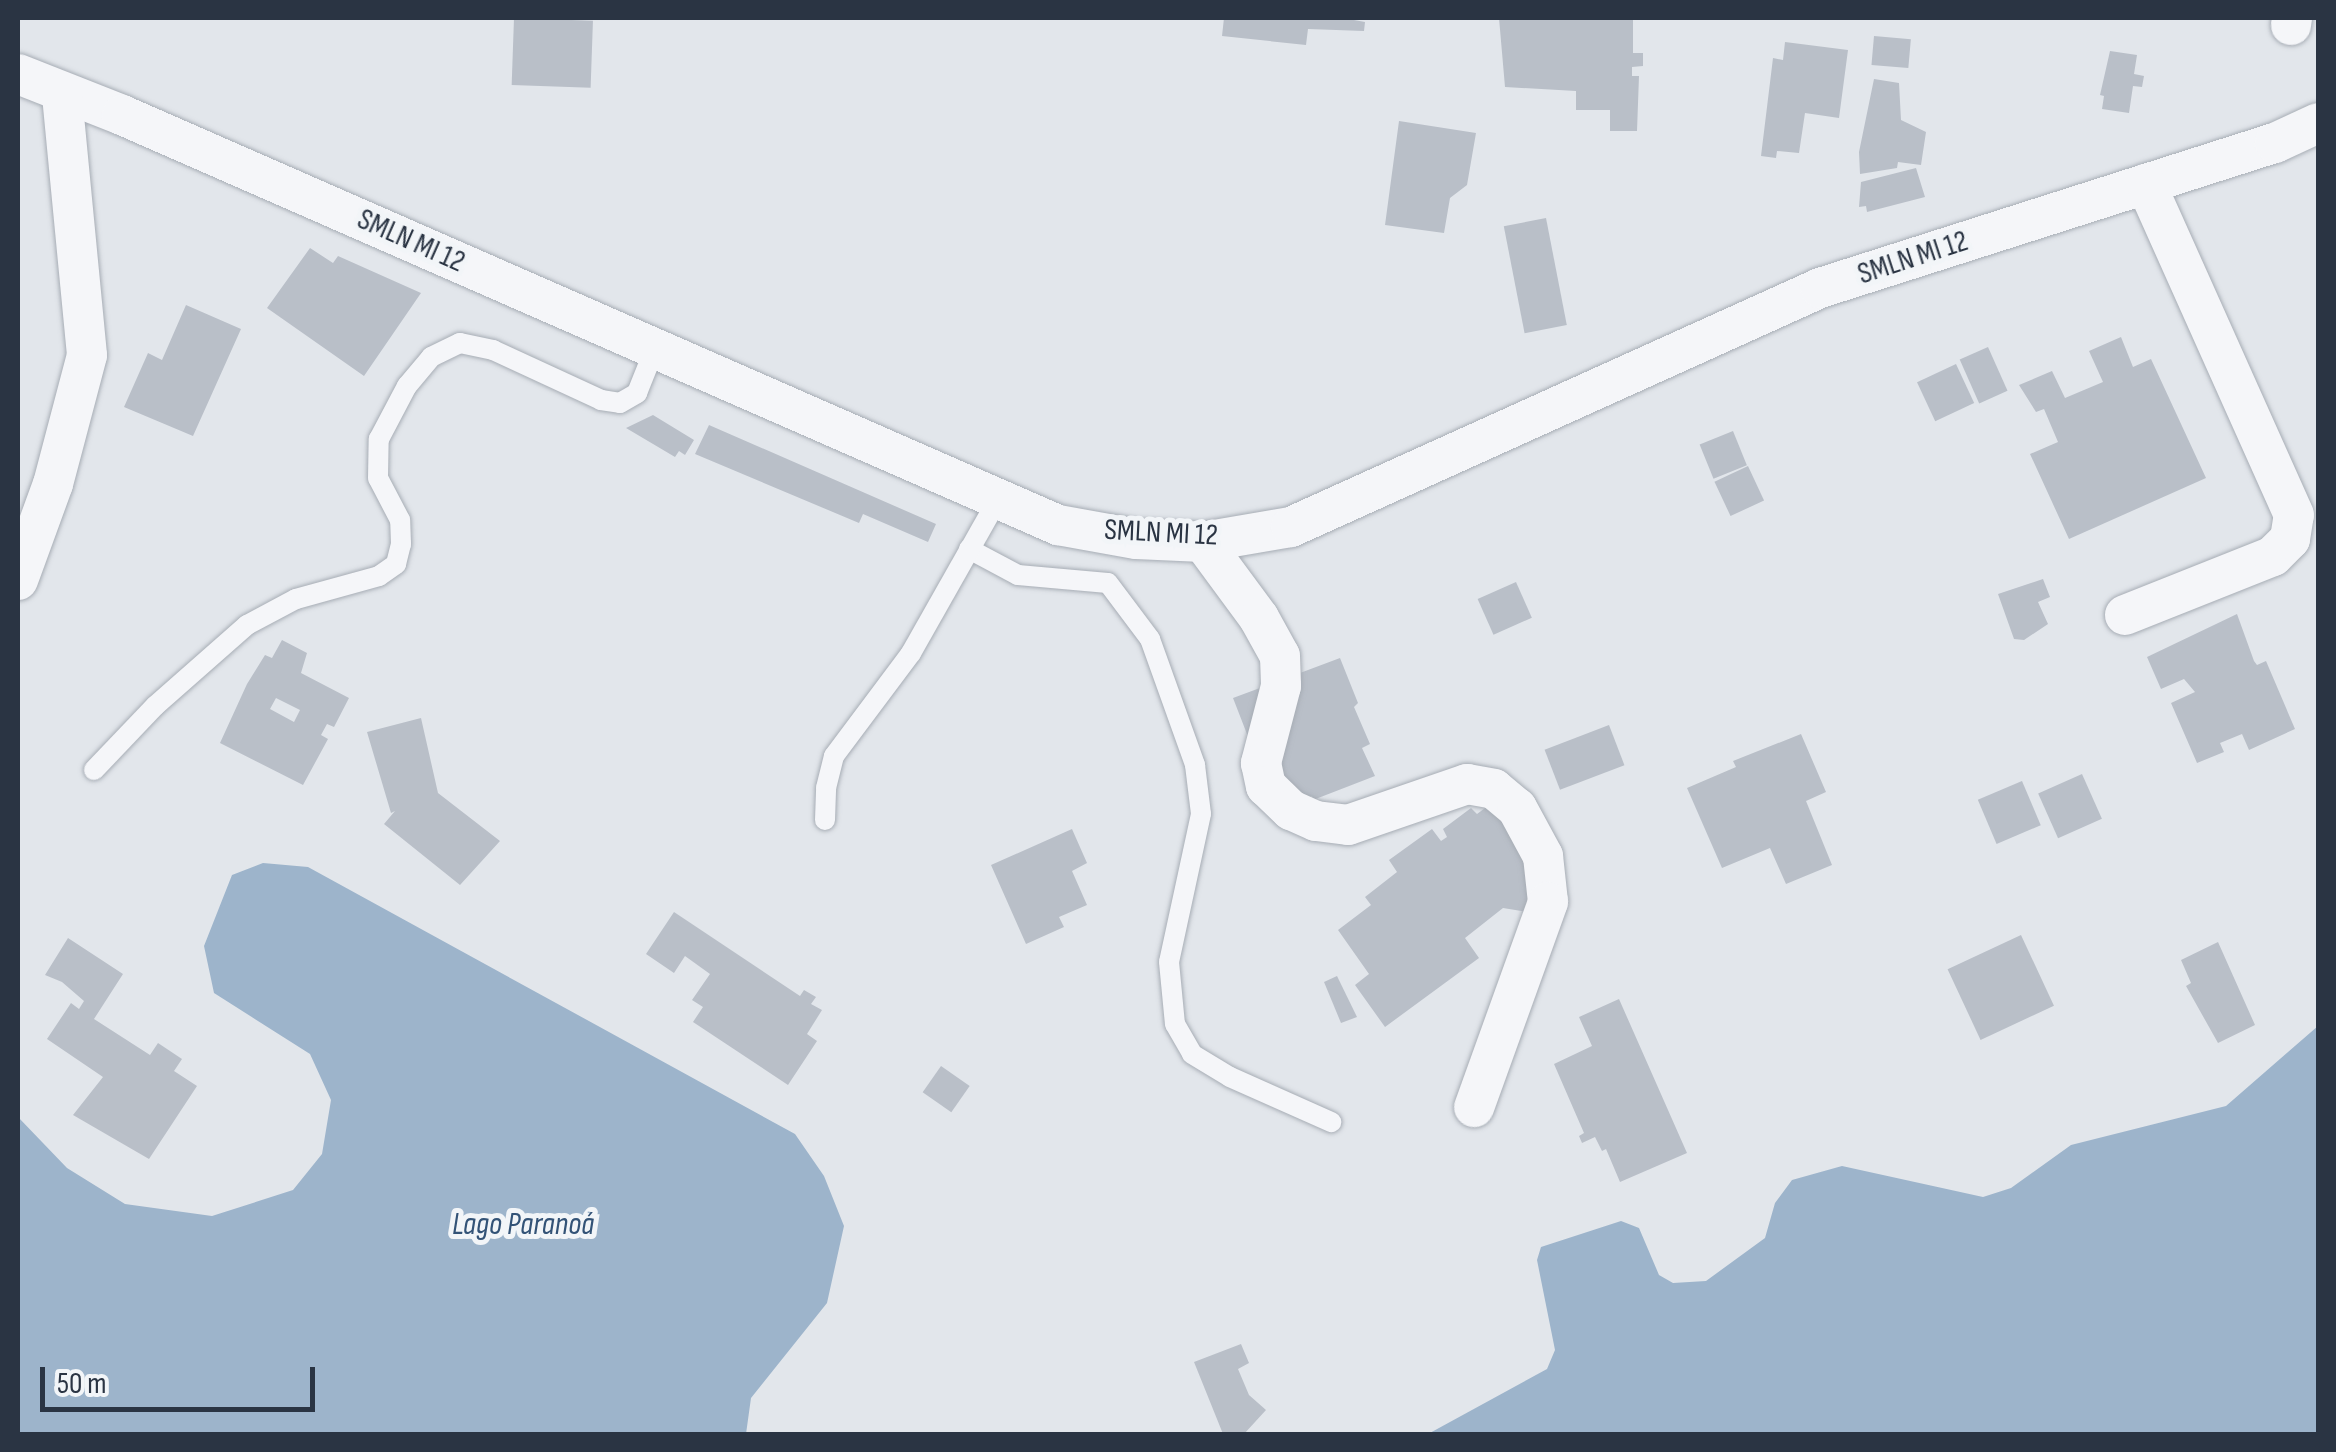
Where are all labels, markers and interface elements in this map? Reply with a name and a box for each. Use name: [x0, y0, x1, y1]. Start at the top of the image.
street label: SMLN MI 12: [352, 201, 470, 281]
street label: SMLN MI 12: [1853, 223, 1973, 293]
street label: SMLN MI 12: [1103, 512, 1219, 554]
water label: Lago Paranoá: [452, 1206, 594, 1244]
scale bar: [45, 1347, 320, 1409]
text: 50 m: [57, 1366, 106, 1402]

